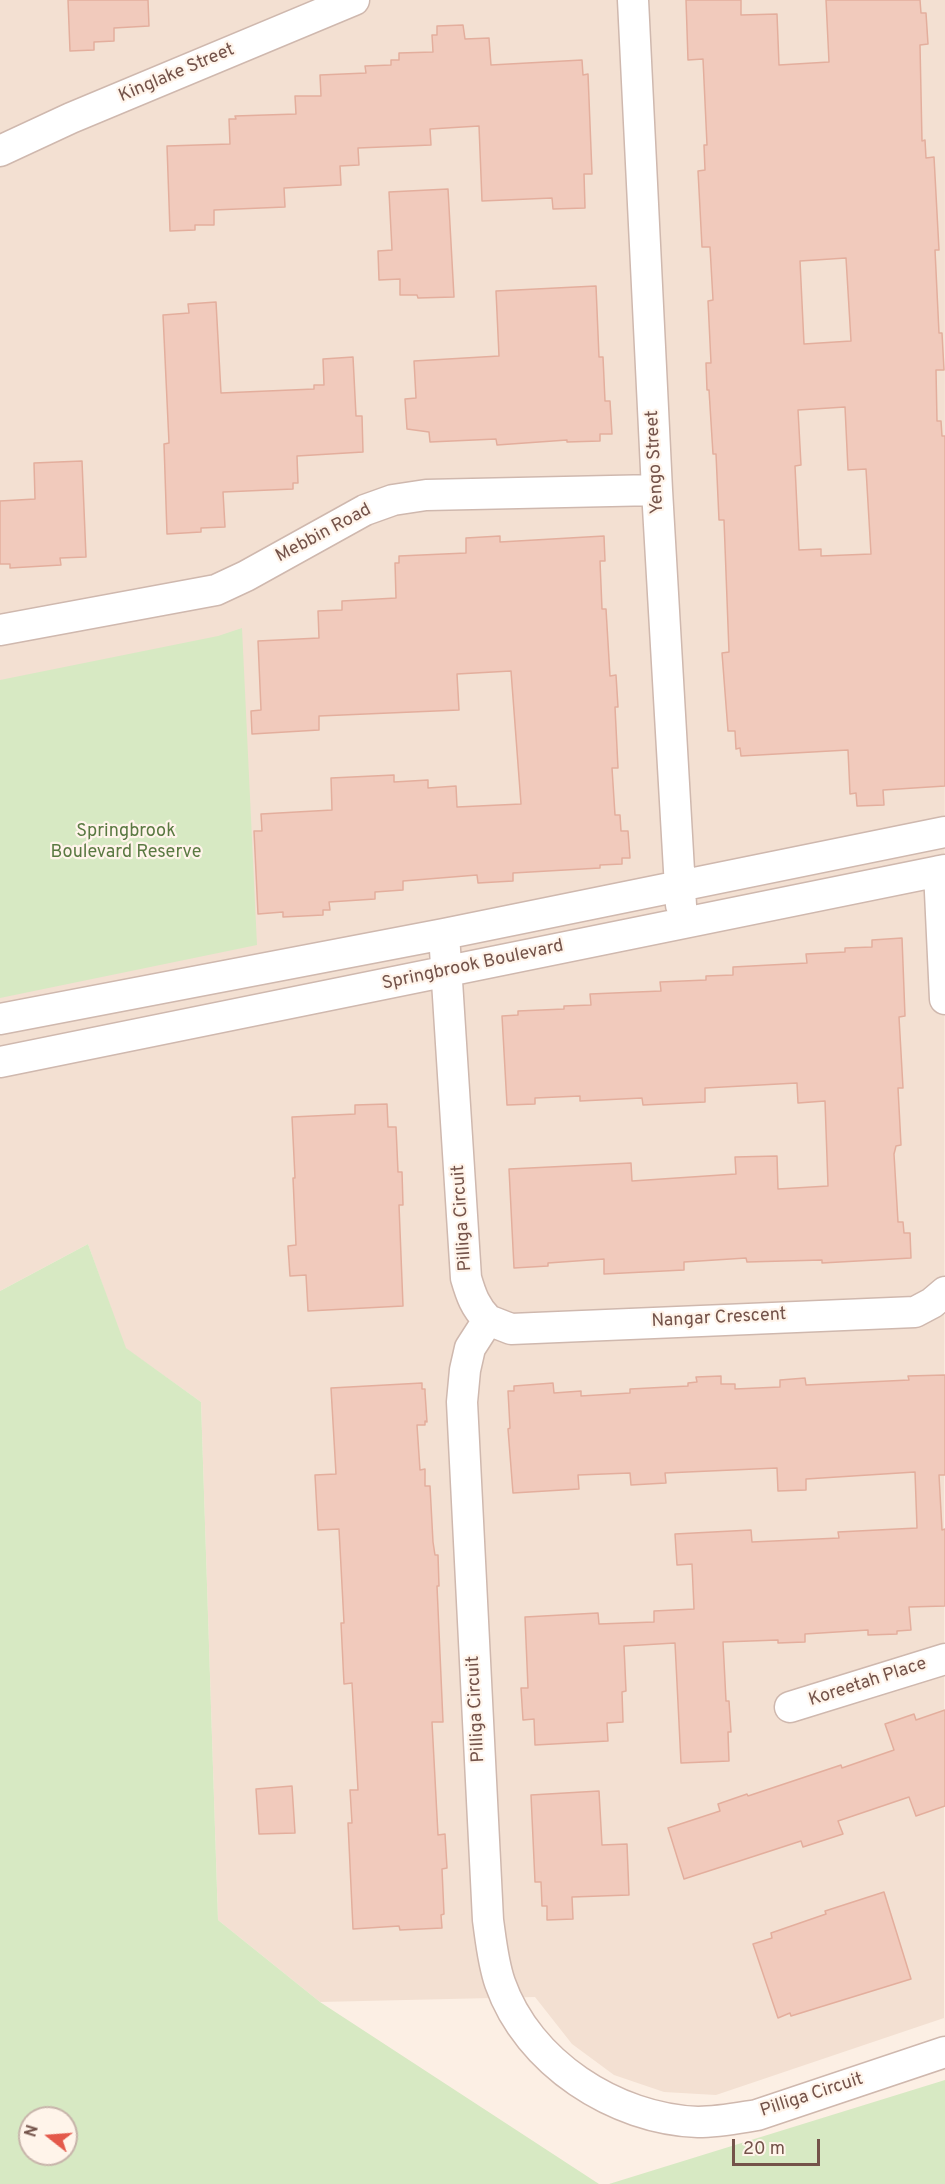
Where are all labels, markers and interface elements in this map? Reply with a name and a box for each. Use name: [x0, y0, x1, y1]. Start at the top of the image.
street label: Kinglake Street: [116, 40, 238, 108]
street label: Yengo Street: [642, 410, 670, 514]
street label: Mebbin Road: [273, 500, 375, 568]
park label: Springbrook Boulevard Reserve: [51, 821, 201, 864]
street label: Springbrook Boulevard: [380, 936, 566, 996]
street label: Pilliga Circuit: [448, 1164, 478, 1272]
street label: Nangar Crescent: [651, 1305, 787, 1333]
street label: Koreetah Place: [806, 1654, 930, 1712]
street label: Pilliga Circuit: [463, 1655, 491, 1763]
street label: Pilliga Circuit: [758, 2069, 866, 2123]
north arrow: [18, 2106, 78, 2166]
text: N: [21, 2123, 44, 2140]
scale bar: [735, 2127, 824, 2165]
text: 20 m: [743, 2138, 785, 2161]

